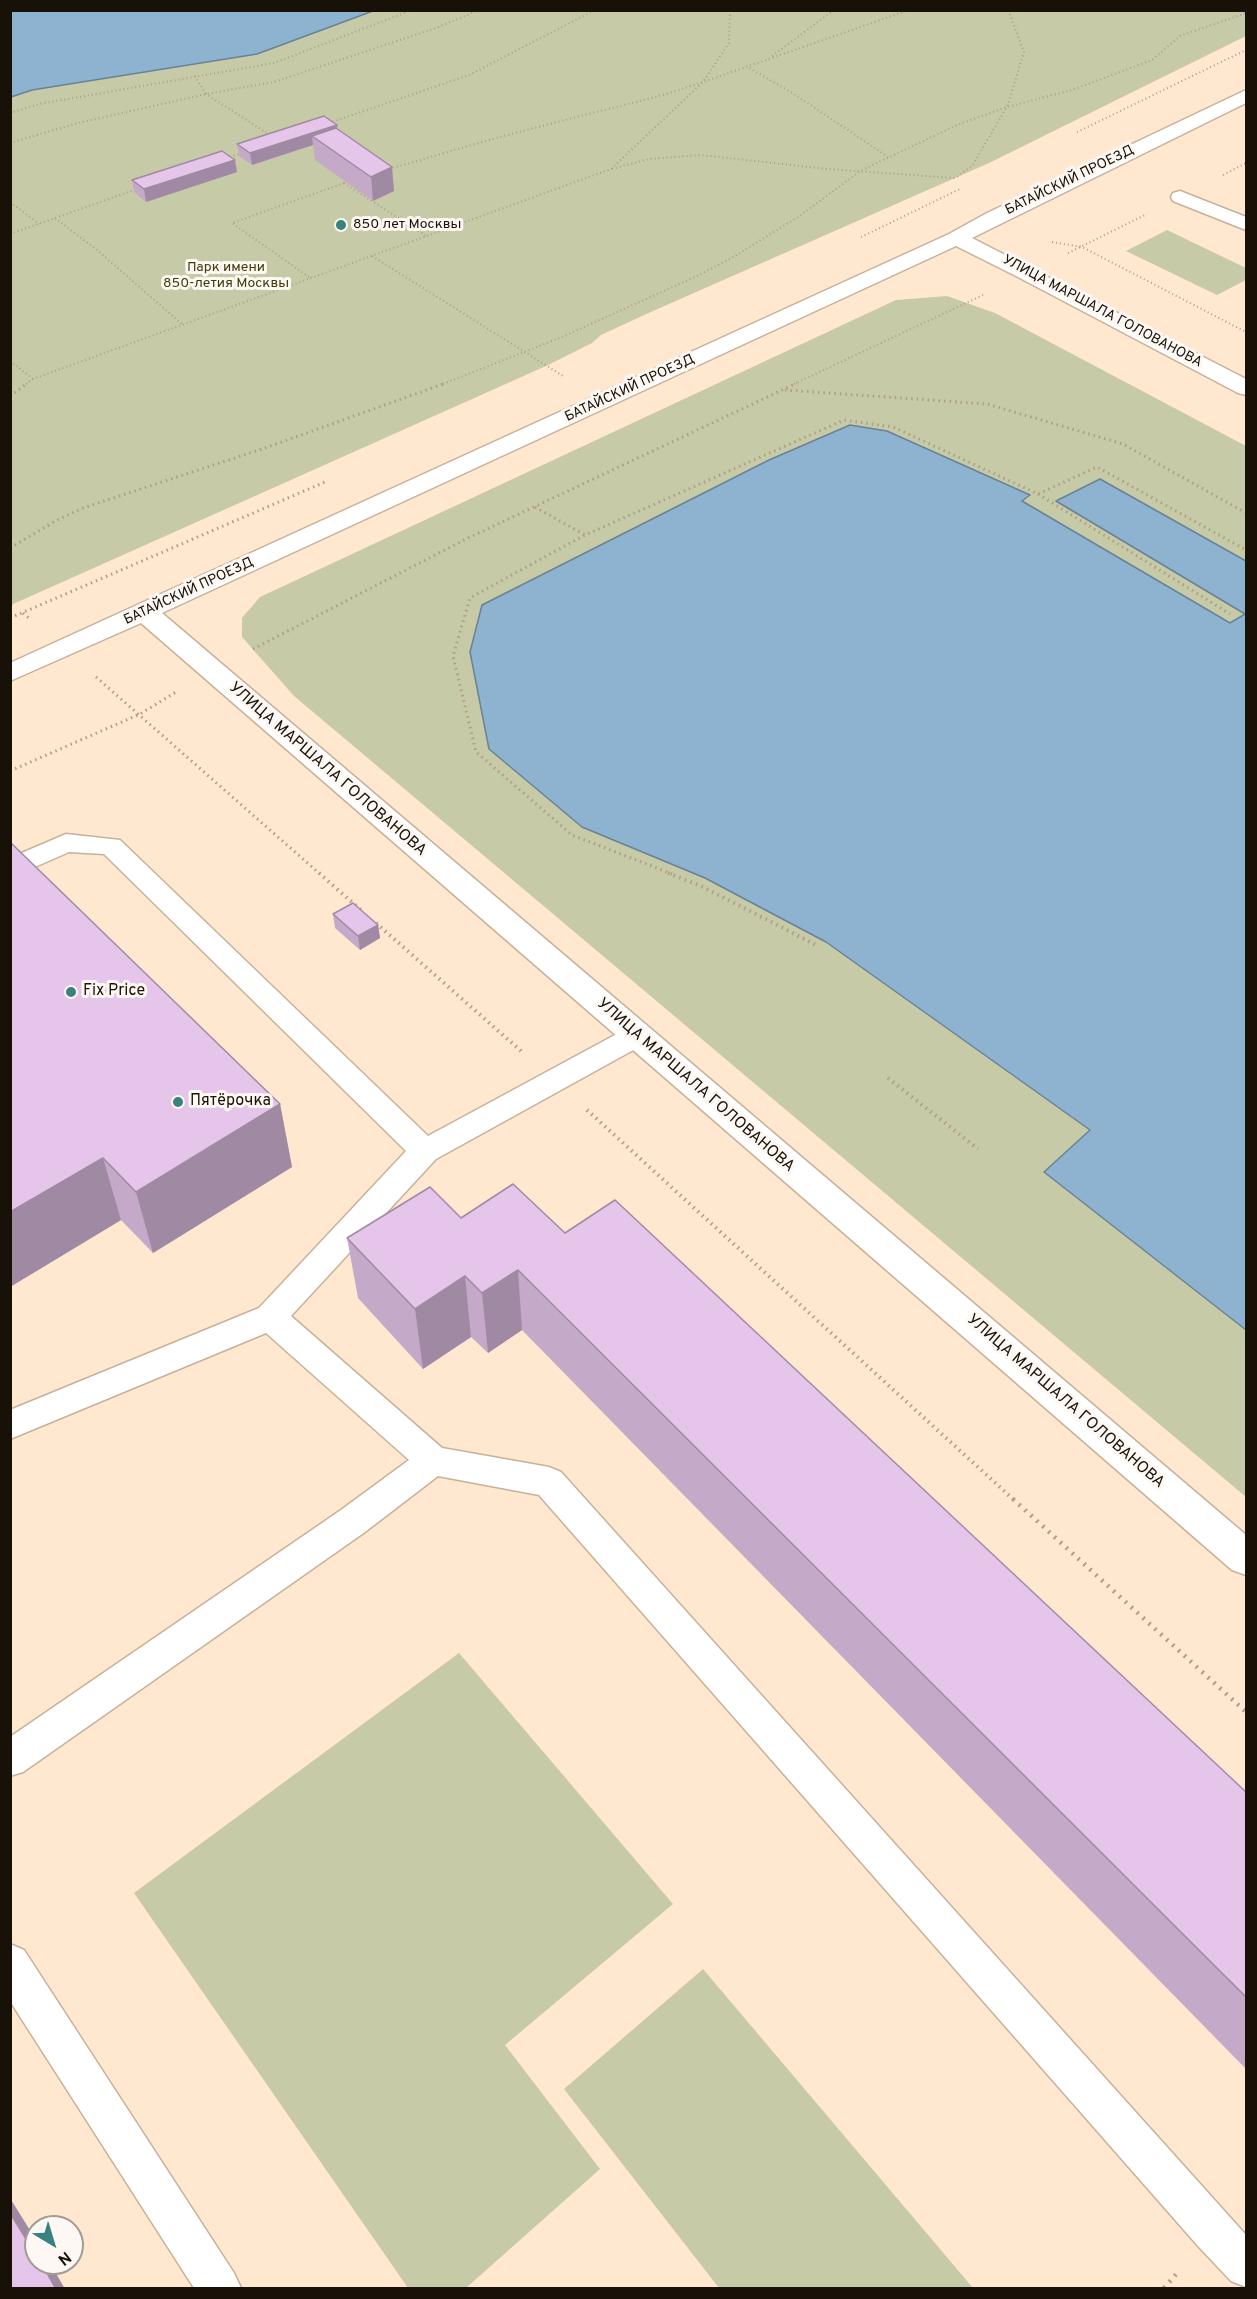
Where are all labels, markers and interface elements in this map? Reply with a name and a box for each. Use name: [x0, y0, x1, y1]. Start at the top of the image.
street label: БАТАЙСКИЙ ПРОЕЗД: [1003, 142, 1137, 220]
place label: 850 лет Москвы: [353, 217, 461, 233]
marker: 850 лет Москвы: [334, 218, 348, 232]
street label: УЛИЦА МАРШАЛА ГОЛОВАНОВА: [999, 252, 1205, 372]
park label: Парк имени 850-летия Москвы: [163, 260, 289, 292]
street label: БАТАЙСКИЙ ПРОЕЗД: [562, 352, 698, 426]
street label: БАТАЙСКИЙ ПРОЕЗД: [121, 555, 257, 629]
street label: УЛИЦА МАРШАЛА ГОЛОВАНОВА: [224, 679, 430, 861]
place label: Fix Price: [83, 982, 145, 1002]
marker: Fix Price: [64, 985, 78, 999]
street label: УЛИЦА МАРШАЛА ГОЛОВАНОВА: [592, 995, 798, 1177]
place label: Пятёрочка: [190, 1092, 271, 1112]
marker: Пятёрочка: [171, 1095, 185, 1109]
street label: УЛИЦА МАРШАЛА ГОЛОВАНОВА: [962, 1311, 1168, 1493]
north arrow: [24, 2215, 84, 2275]
text: N: [53, 2246, 75, 2269]

